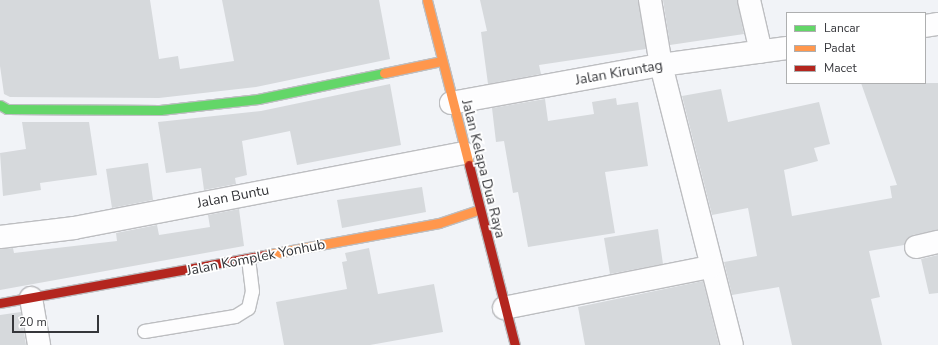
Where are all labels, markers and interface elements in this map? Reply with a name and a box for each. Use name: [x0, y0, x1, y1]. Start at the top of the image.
legend: [786, 12, 926, 84]
text: Lancar: [824, 20, 860, 36]
text: Padat: [824, 40, 855, 56]
street label: Jalan Kiruntag: [574, 57, 664, 89]
text: Macet: [824, 60, 857, 76]
street label: Jalan Kelapa Dua Raya: [458, 98, 508, 240]
street label: Jalan Buntu: [196, 182, 270, 212]
street label: Jalan Komplek Yonhub: [185, 236, 327, 280]
scale bar: [14, 307, 101, 333]
text: 20 m: [19, 314, 47, 330]

